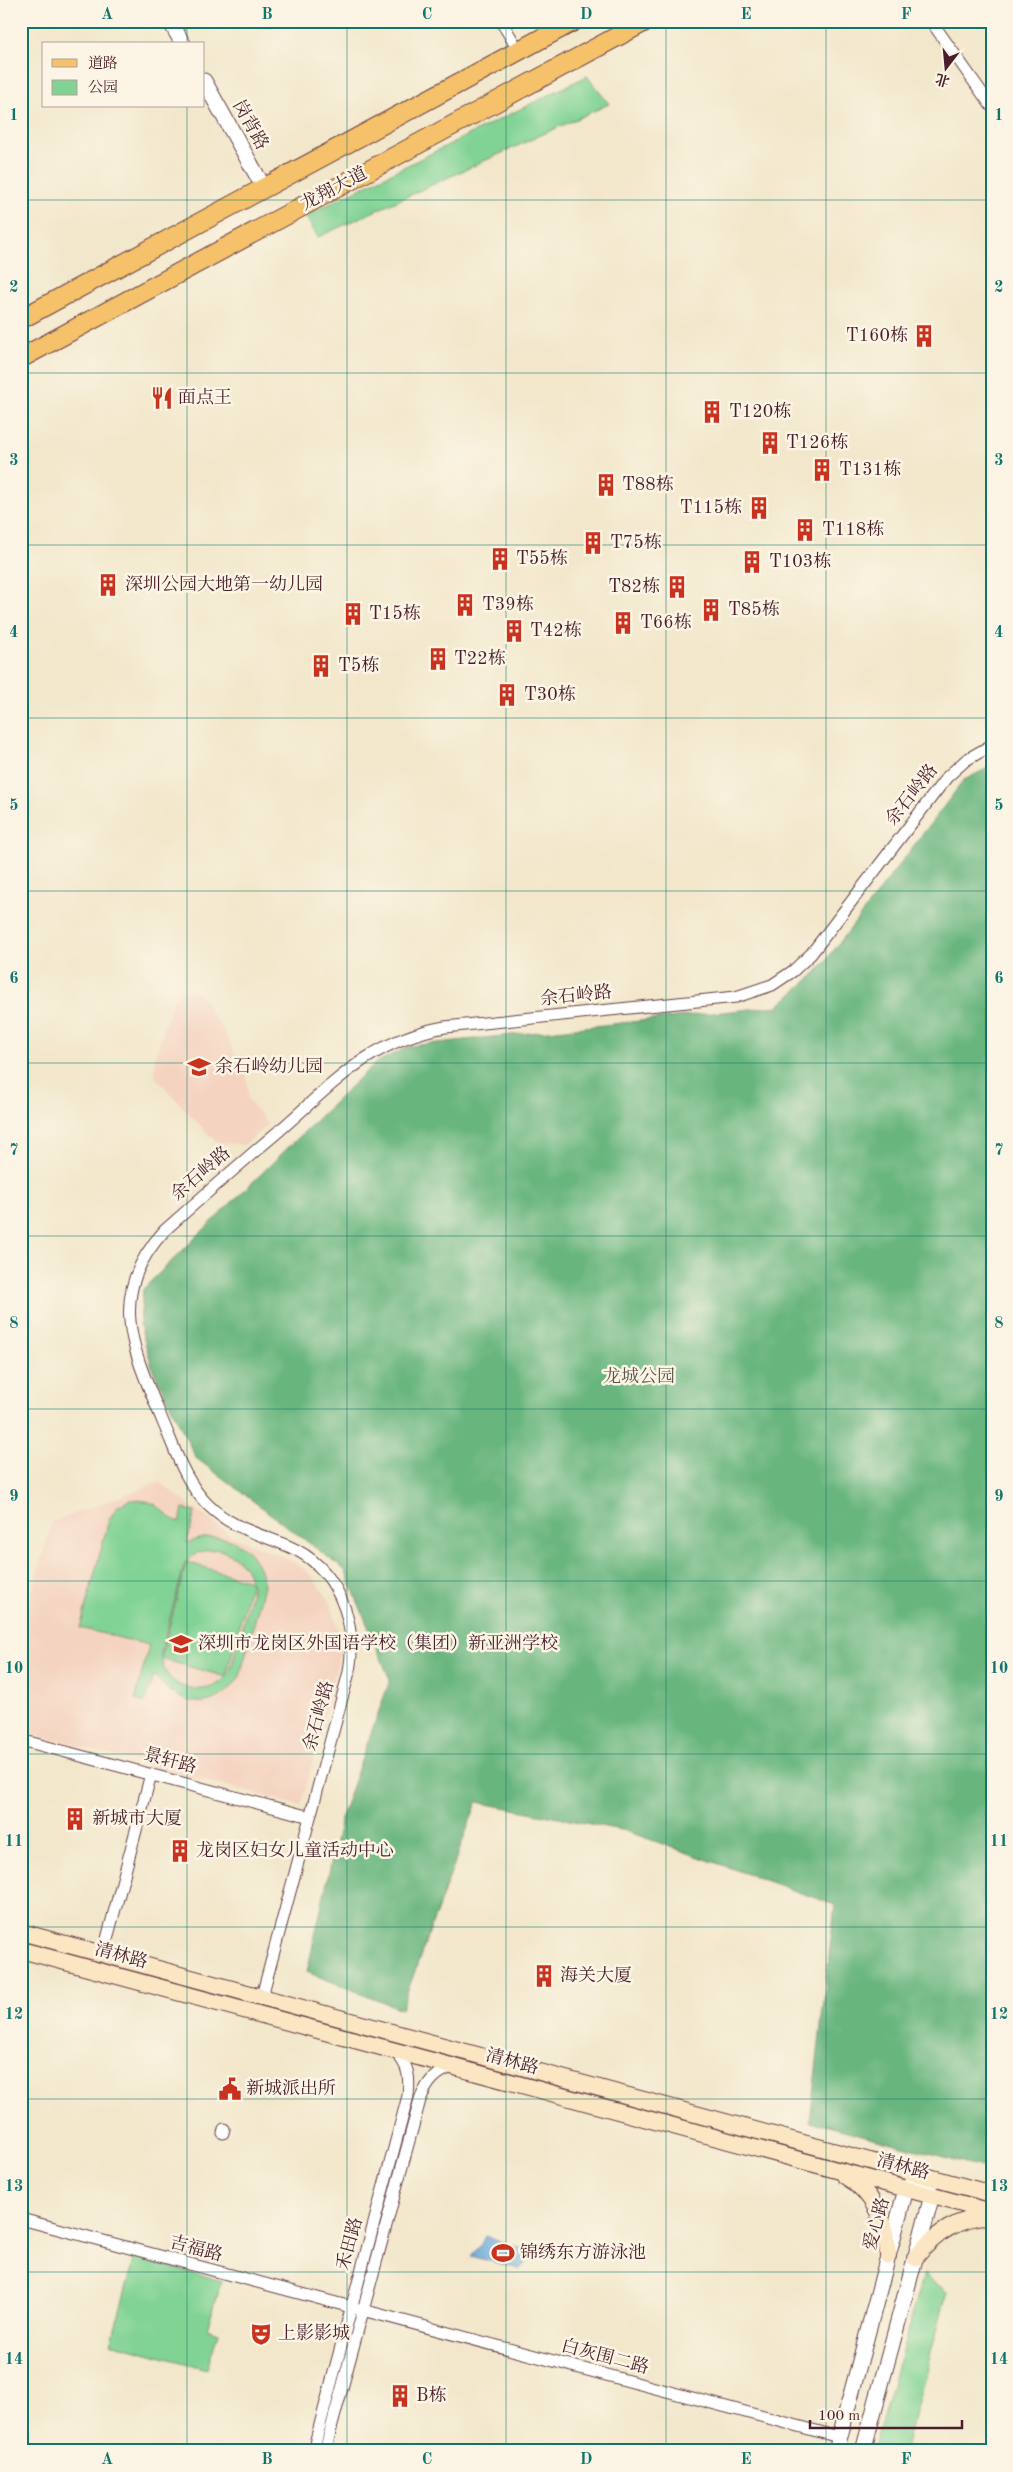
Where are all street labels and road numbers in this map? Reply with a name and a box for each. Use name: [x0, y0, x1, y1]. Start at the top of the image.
street label: 岗背路: [229, 96, 273, 153]
street label: 龙翔大道: [297, 162, 370, 214]
street label: 余石岭路: [881, 760, 941, 829]
street label: 余石岭路: [539, 981, 613, 1009]
street label: 余石岭路: [167, 1142, 234, 1204]
street label: 余石岭路: [299, 1678, 337, 1753]
street label: 景轩路: [142, 1743, 199, 1777]
street label: 清林路: [93, 1938, 150, 1972]
street label: 清林路: [484, 2044, 541, 2078]
street label: 清林路: [875, 2149, 932, 2183]
street label: 爱心路: [859, 2195, 893, 2252]
street label: 禾田路: [332, 2215, 366, 2272]
street label: 吉福路: [168, 2231, 225, 2265]
street label: 白灰围二路: [559, 2335, 651, 2377]

